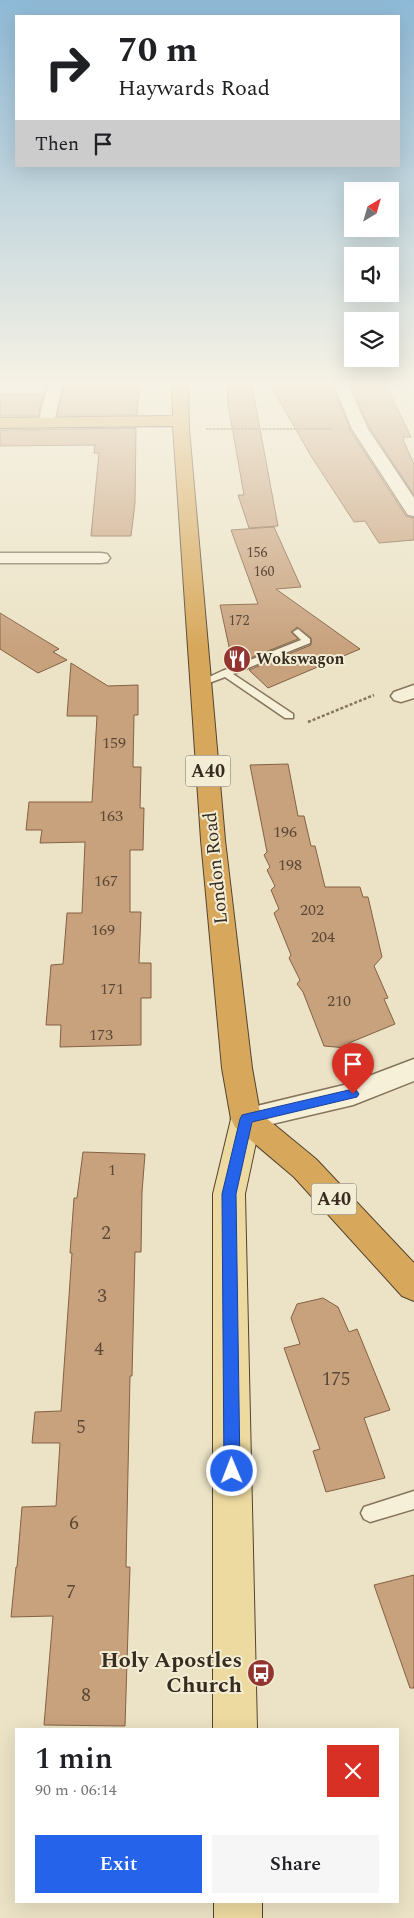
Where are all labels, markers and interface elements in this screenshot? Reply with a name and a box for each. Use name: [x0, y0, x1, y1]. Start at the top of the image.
text: 70 m: [118, 24, 198, 77]
icon: right: [35, 35, 100, 100]
text: Haywards Road: [118, 72, 270, 105]
text: Then: [35, 130, 79, 159]
icon: arrive: [89, 130, 117, 158]
north arrow: [344, 182, 399, 238]
map controls: [344, 182, 399, 367]
button: sound: [344, 247, 399, 302]
button: layers: [344, 312, 399, 367]
house number: 156: [247, 542, 268, 563]
house number: 160: [254, 561, 275, 582]
house number: 172: [229, 610, 250, 631]
restaurant icon: Wokswagon: [222, 644, 252, 674]
place label: Wokswagon: [256, 647, 345, 671]
house number: 159: [102, 731, 126, 755]
road number: A40: [186, 756, 230, 786]
house number: 163: [99, 804, 123, 828]
street label: London Road: [196, 810, 236, 926]
house number: 196: [273, 820, 297, 844]
house number: 198: [278, 853, 302, 877]
house number: 167: [94, 869, 118, 893]
house number: 202: [300, 898, 324, 922]
house number: 169: [91, 918, 115, 942]
house number: 204: [311, 925, 335, 949]
house number: 171: [100, 977, 124, 1001]
house number: 210: [327, 989, 351, 1013]
house number: 173: [89, 1023, 113, 1047]
pin: [332, 1043, 374, 1094]
icon: arrive: [339, 1050, 367, 1078]
house number: 1: [108, 1158, 116, 1182]
road number: A40: [312, 1184, 356, 1214]
house number: 2: [101, 1219, 111, 1248]
house number: 3: [97, 1282, 107, 1311]
house number: 4: [94, 1335, 104, 1364]
house number: 175: [322, 1365, 350, 1394]
house number: 5: [76, 1413, 86, 1442]
position arrow: [205, 1444, 257, 1496]
house number: 6: [69, 1509, 79, 1538]
house number: 7: [66, 1578, 76, 1607]
place label: Holy Apostles Church: [100, 1644, 242, 1702]
bus stop icon: Holy Apostles Church: [246, 1658, 276, 1688]
house number: 8: [81, 1681, 91, 1710]
text: 1 min: [35, 1736, 113, 1782]
button: close: [327, 1745, 379, 1797]
text: 90 m · 06:14: [35, 1778, 117, 1802]
button: Exit: [35, 1835, 202, 1893]
button: Share: [212, 1835, 379, 1893]

